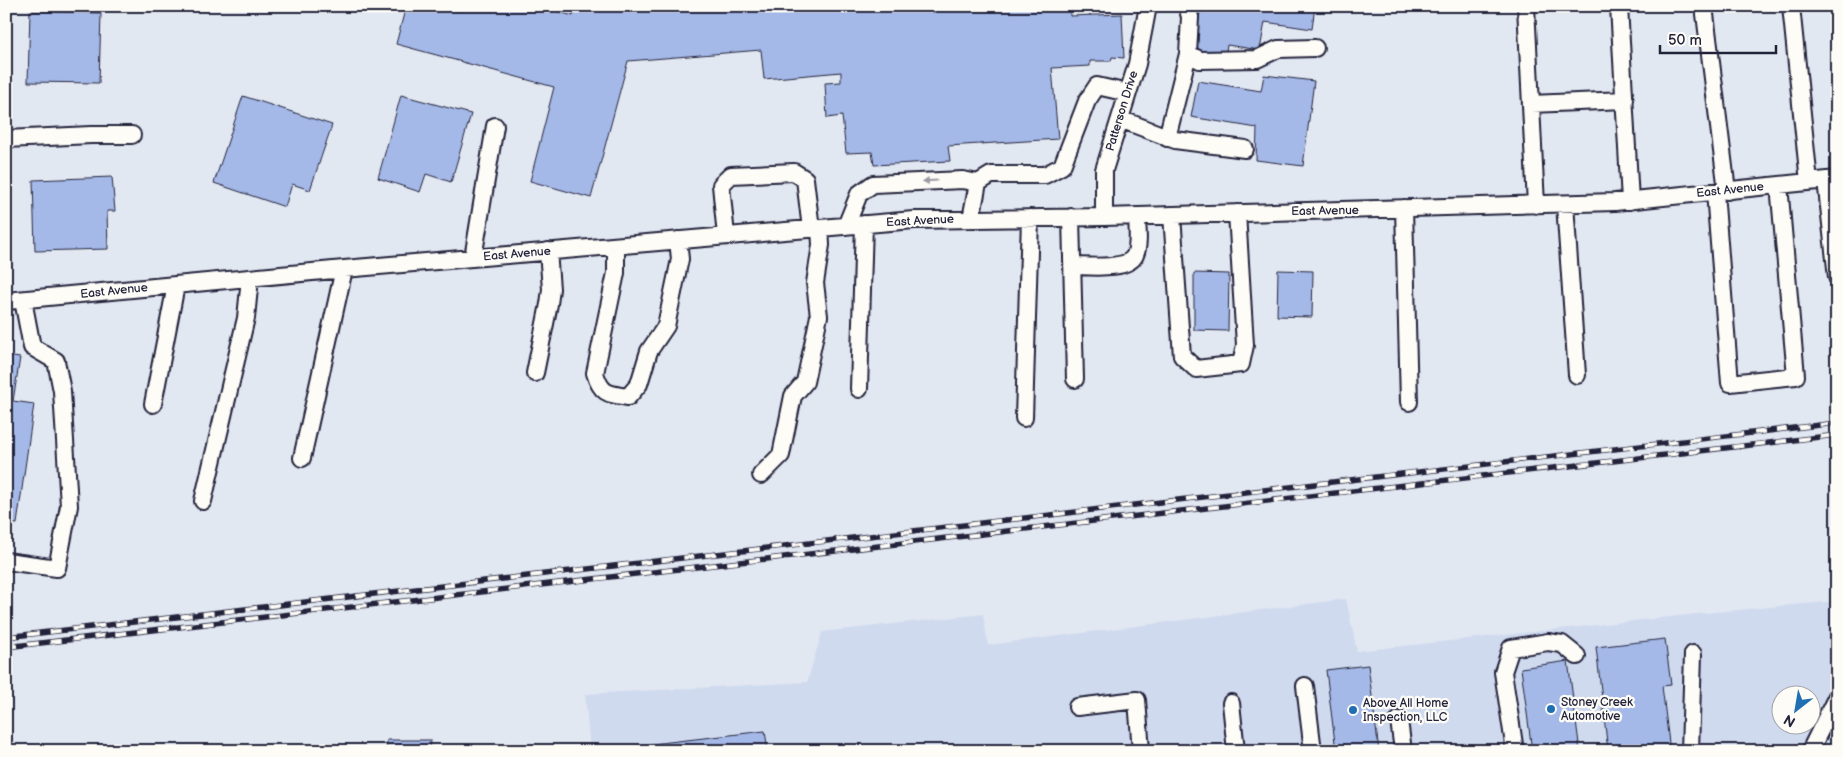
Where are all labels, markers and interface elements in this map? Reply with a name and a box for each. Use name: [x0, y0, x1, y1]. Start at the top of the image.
scale bar: [1660, 22, 1777, 54]
text: 50 m: [1668, 31, 1702, 50]
street label: Patterson Drive: [1103, 69, 1141, 153]
one-way arrow: [922, 178, 938, 186]
street label: East Avenue: [1695, 179, 1765, 201]
street label: East Avenue: [1291, 203, 1359, 219]
street label: East Avenue: [886, 212, 954, 230]
street label: East Avenue: [483, 244, 551, 264]
street label: East Avenue: [79, 280, 149, 302]
north arrow: [1770, 684, 1820, 734]
place label: Stoney Creek Automotive: [1561, 695, 1633, 724]
place label: Above All Home Inspection, LLC: [1363, 696, 1448, 725]
marker: Stoney Creek Automotive: [1545, 703, 1557, 715]
marker: Above All Home Inspection, LLC: [1347, 704, 1359, 716]
text: N: [1781, 711, 1798, 731]

